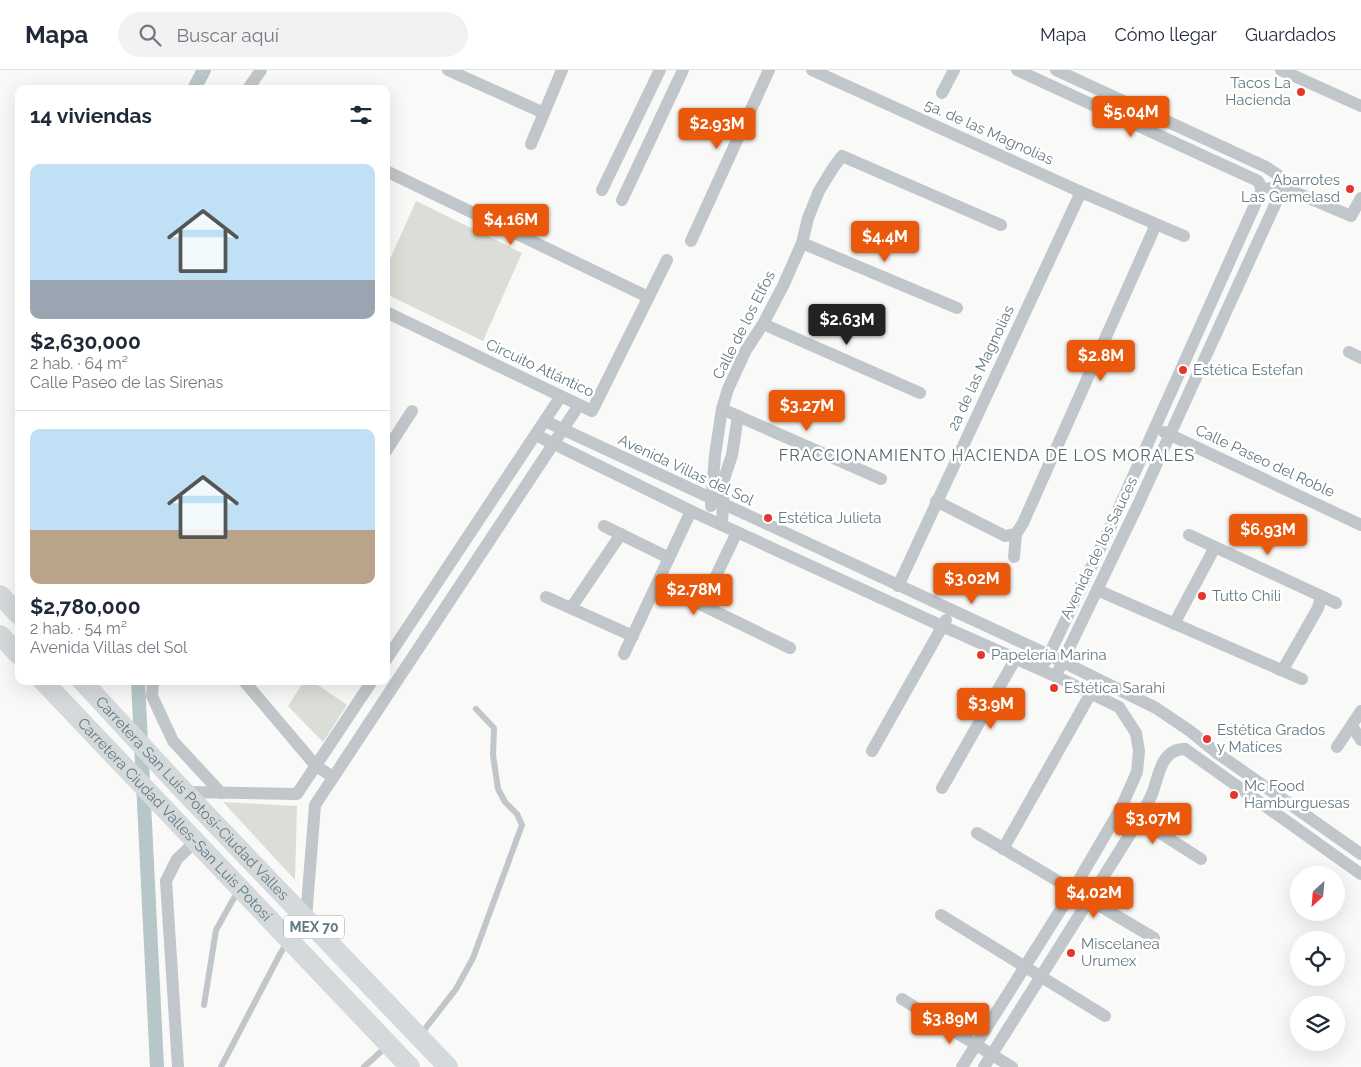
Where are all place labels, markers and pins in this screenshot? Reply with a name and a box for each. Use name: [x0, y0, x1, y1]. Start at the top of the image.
place label: Tacos La Hacienda: [1225, 74, 1291, 109]
marker: Tacos La Hacienda: [1295, 86, 1307, 98]
pin: $5.04M: [1090, 96, 1172, 138]
pin: $2.93M: [676, 108, 758, 150]
place label: Abarrotes Las Gemelasd: [1241, 171, 1340, 206]
marker: Abarrotes Las Gemelasd: [1344, 183, 1356, 195]
pin: $4.16M: [470, 204, 552, 246]
pin: $4.4M: [850, 220, 920, 263]
pin: $2.63M: [806, 304, 888, 346]
pin: $2.8M: [1066, 340, 1136, 382]
place label: Estética Estefan: [1193, 361, 1303, 379]
marker: Estética Estefan: [1177, 364, 1189, 376]
pin: $3.27M: [766, 390, 848, 432]
place label: Estética Julieta: [778, 509, 881, 527]
marker: Estética Julieta: [762, 512, 774, 524]
pin: $6.93M: [1227, 514, 1309, 556]
pin: $3.02M: [931, 562, 1013, 605]
pin: $2.78M: [653, 574, 735, 616]
place label: Tutto Chili: [1212, 587, 1281, 605]
marker: Tutto Chili: [1196, 590, 1208, 602]
place label: Papelería Marina: [991, 646, 1107, 664]
marker: Papelería Marina: [975, 649, 987, 661]
place label: Estética Sarahi: [1064, 679, 1165, 697]
marker: Estética Sarahi: [1048, 682, 1060, 694]
pin: $3.9M: [956, 688, 1026, 730]
place label: Estética Grados y Matíces: [1217, 721, 1325, 756]
marker: Estética Grados y Matíces: [1201, 733, 1213, 745]
place label: Mc Food Hamburguesas: [1244, 777, 1350, 812]
marker: Mc Food Hamburguesas: [1228, 789, 1240, 801]
pin: $3.07M: [1112, 802, 1194, 845]
pin: $4.02M: [1053, 876, 1135, 919]
place label: Miscelanea Urumex: [1081, 935, 1160, 970]
marker: Miscelanea Urumex: [1065, 947, 1077, 959]
pin: $3.89M: [909, 1002, 991, 1045]

